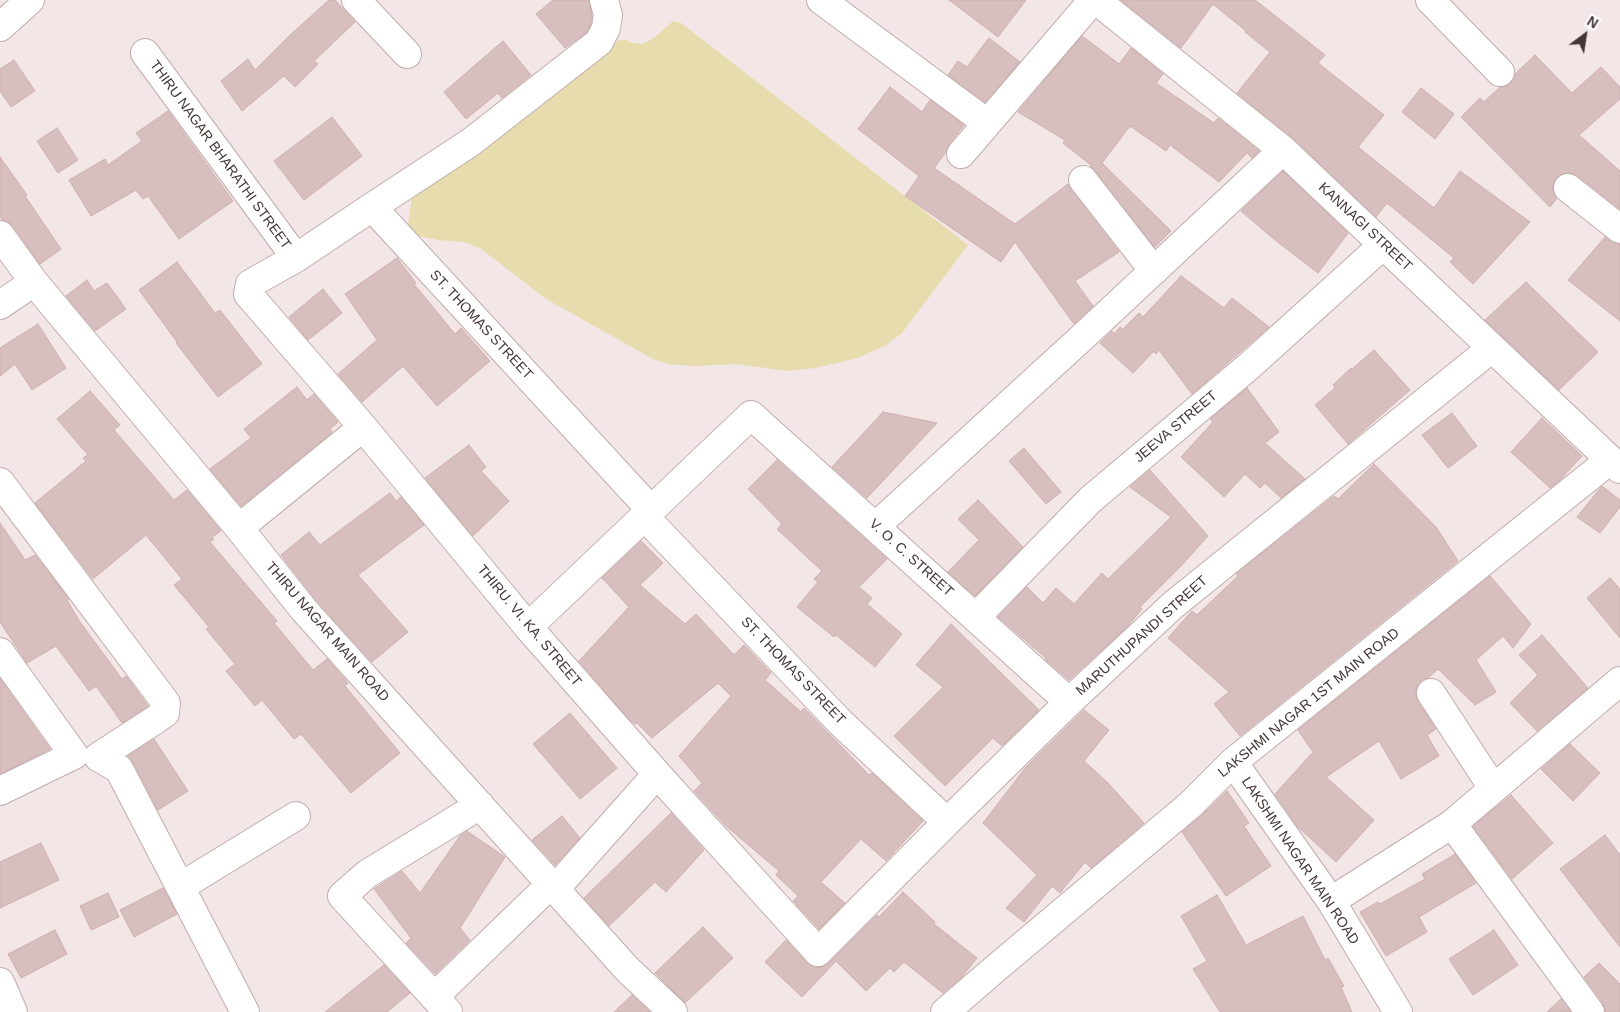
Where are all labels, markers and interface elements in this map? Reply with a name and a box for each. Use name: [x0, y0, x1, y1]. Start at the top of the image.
north arrow: [1560, 10, 1610, 60]
text: N: [1584, 13, 1601, 32]
street label: THIRU NAGAR BHARATHI STREET: [146, 57, 294, 253]
street label: KANNAGI STREET: [1315, 179, 1415, 275]
street label: ST. THOMAS STREET: [426, 267, 536, 383]
street label: JEEVA STREET: [1131, 388, 1221, 466]
street label: V. O. C. STREET: [865, 516, 957, 600]
street label: THIRU NAGAR MAIN ROAD: [262, 559, 392, 705]
street label: THIRU. VI. KA. STREET: [473, 562, 585, 690]
street label: MARUTHUPANDI STREET: [1073, 573, 1211, 699]
street label: ST. THOMAS STREET: [737, 614, 849, 728]
street label: LAKSHMI NAGAR 1ST MAIN ROAD: [1215, 625, 1403, 781]
street label: LAKSHMI NAGAR MAIN ROAD: [1238, 774, 1362, 948]

